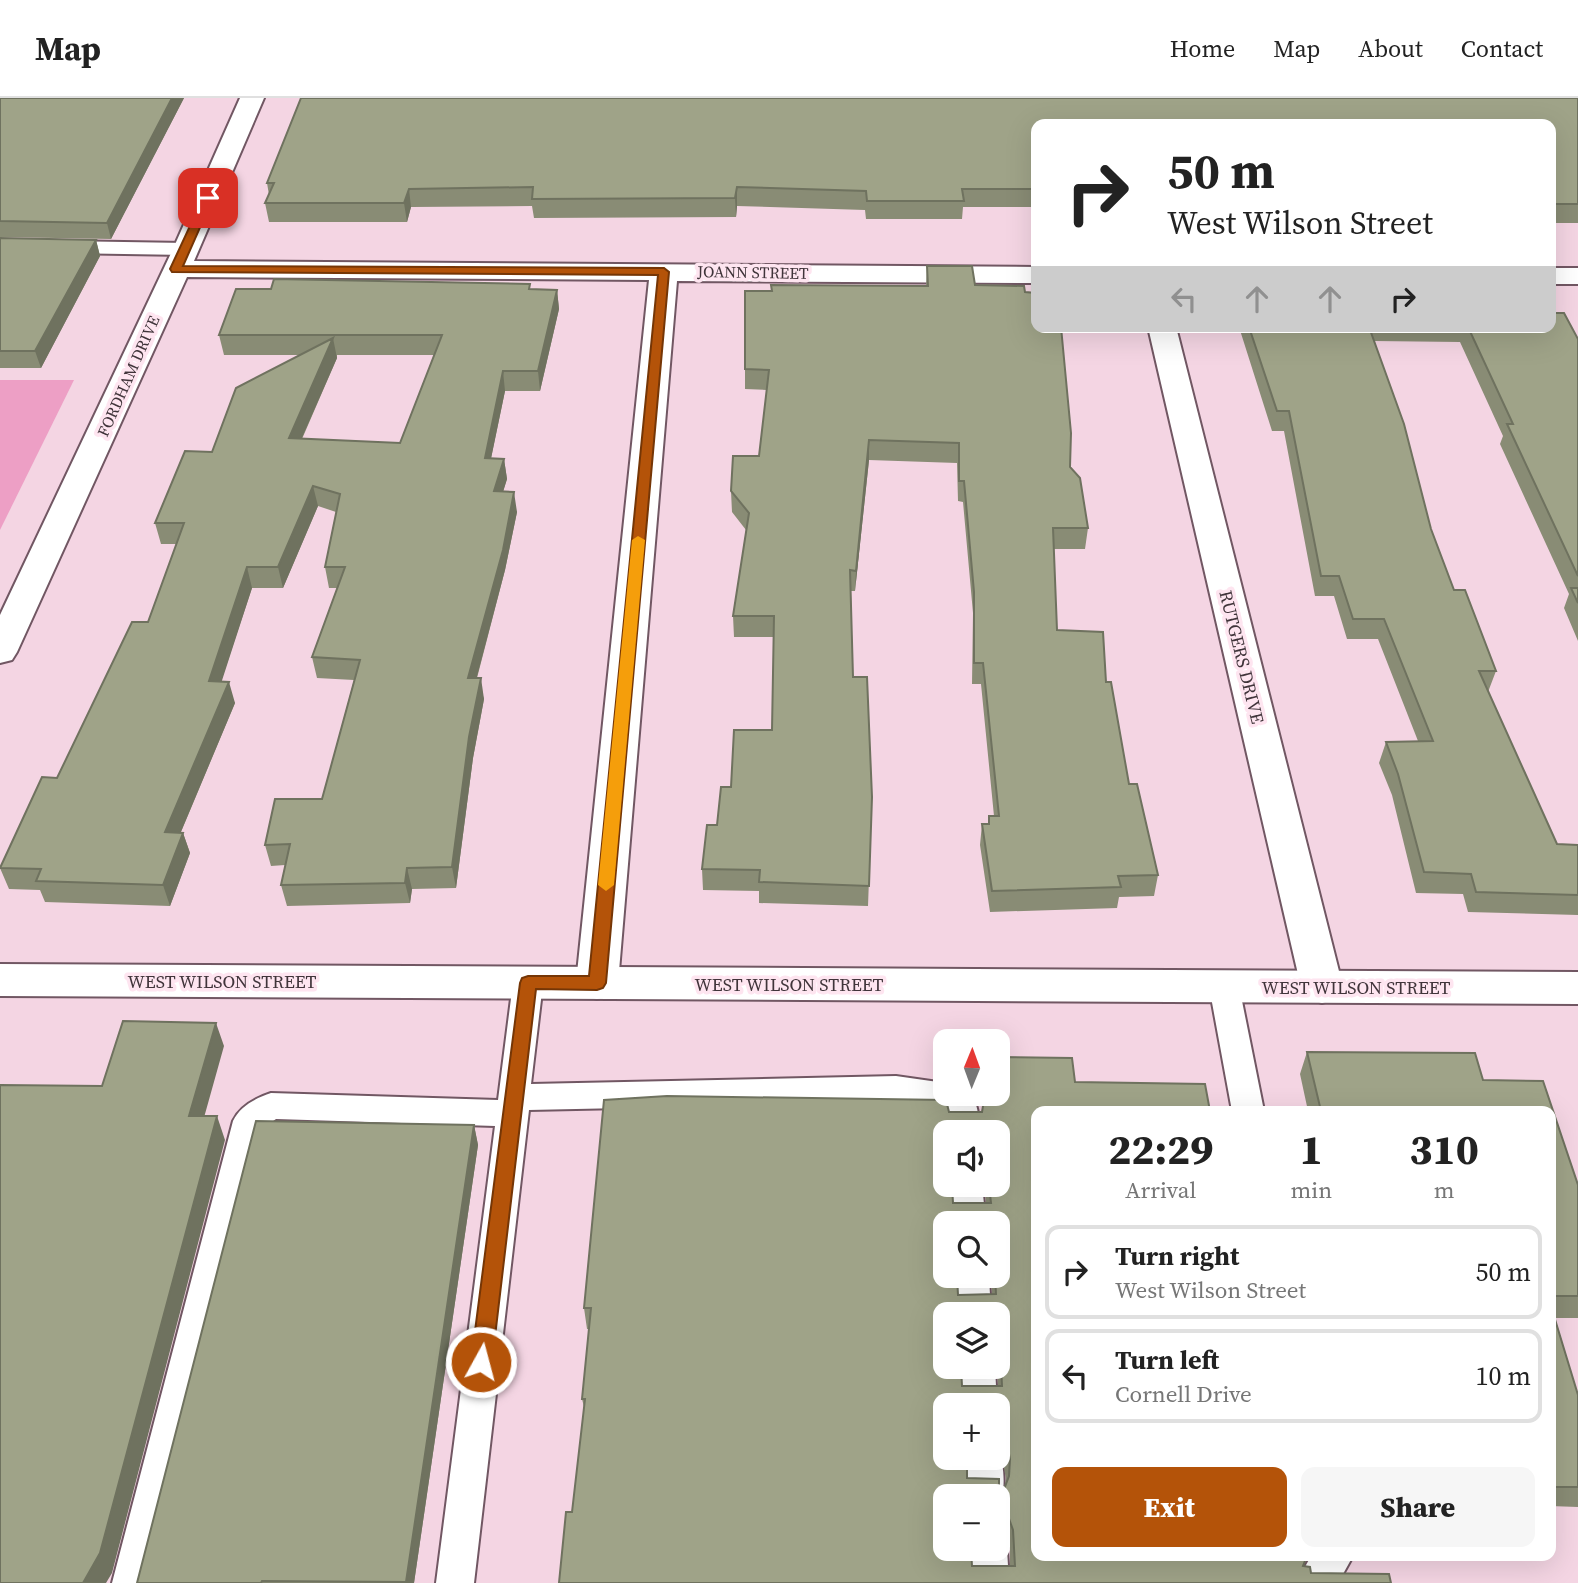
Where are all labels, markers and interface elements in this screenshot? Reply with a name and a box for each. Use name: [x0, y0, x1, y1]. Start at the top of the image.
text: Map: [35, 26, 101, 71]
text: Home: [1170, 32, 1235, 65]
text: Map: [1273, 32, 1320, 65]
text: About: [1358, 32, 1423, 65]
text: Contact: [1461, 32, 1543, 65]
text: 50 m: [1167, 137, 1275, 204]
icon: right: [1052, 147, 1143, 238]
pin: [178, 168, 238, 228]
icon: arrive: [189, 179, 227, 217]
text: West Wilson Street: [1167, 201, 1433, 245]
street label: JOANN STREET: [696, 260, 809, 284]
icon: left: [1165, 280, 1203, 318]
icon: ahead: [1238, 280, 1276, 318]
icon: ahead: [1311, 280, 1349, 318]
icon: right: [1384, 280, 1422, 318]
street label: FORDHAM DRIVE: [91, 312, 165, 440]
street label: RUTGERS DRIVE: [1213, 588, 1271, 726]
street label: WEST WILSON STREET: [128, 969, 317, 994]
street label: WEST WILSON STREET: [695, 972, 884, 997]
street label: WEST WILSON STREET: [1262, 975, 1451, 1000]
north arrow: [933, 1029, 1010, 1106]
map controls: [933, 1029, 1010, 1561]
button: sound: [933, 1120, 1010, 1197]
text: 22:29: [1108, 1120, 1213, 1178]
text: 1: [1300, 1120, 1323, 1178]
text: 310: [1409, 1120, 1479, 1178]
text: Arrival: [1125, 1174, 1196, 1206]
text: min: [1291, 1174, 1332, 1206]
text: m: [1434, 1174, 1454, 1206]
button: search: [933, 1211, 1010, 1288]
text: Turn right: [1115, 1238, 1239, 1274]
icon: right: [1056, 1253, 1094, 1291]
text: 50 m: [1476, 1254, 1531, 1290]
text: West Wilson Street: [1115, 1274, 1306, 1306]
button: layers: [933, 1302, 1010, 1379]
position arrow: [444, 1325, 518, 1399]
text: Turn left: [1115, 1342, 1219, 1378]
icon: left: [1056, 1357, 1094, 1395]
text: 10 m: [1476, 1358, 1531, 1394]
text: Cornell Drive: [1115, 1378, 1252, 1410]
button: +: [933, 1393, 1010, 1470]
button: Exit: [1052, 1467, 1287, 1547]
button: Share: [1301, 1467, 1535, 1547]
button: −: [933, 1484, 1010, 1561]

